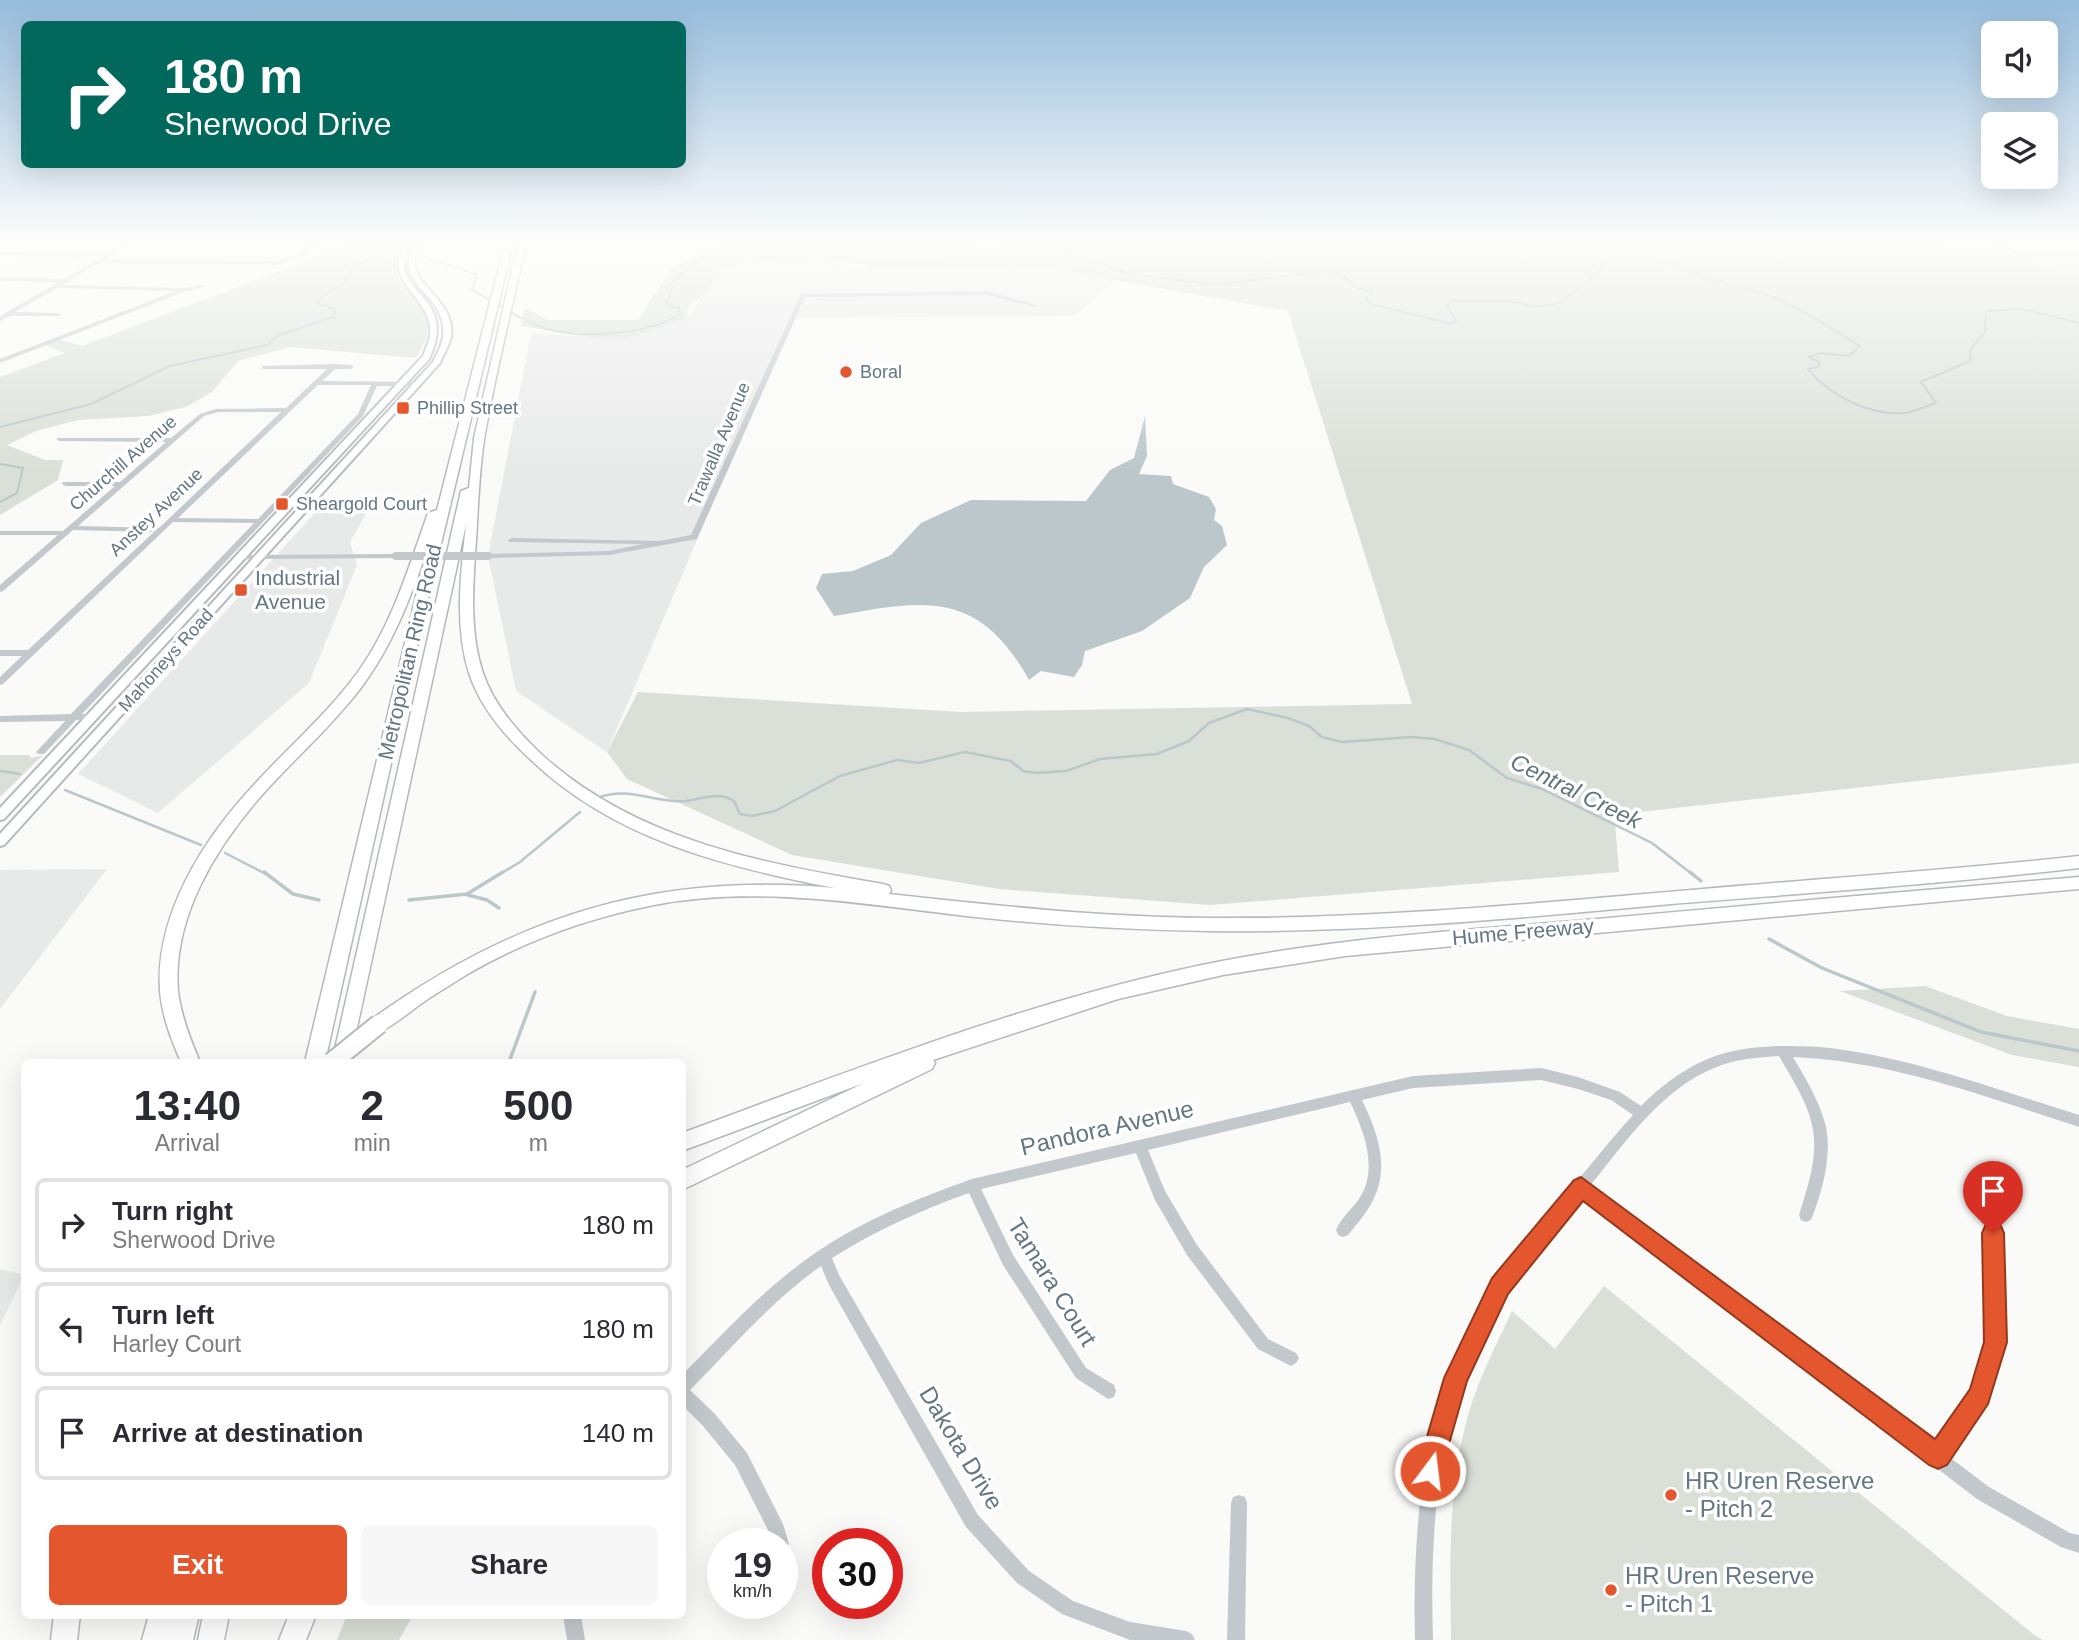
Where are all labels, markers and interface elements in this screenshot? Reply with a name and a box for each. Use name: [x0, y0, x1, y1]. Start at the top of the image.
map controls: [1981, 21, 2058, 189]
button: sound: [1981, 21, 2058, 98]
icon: right: [49, 49, 140, 140]
text: 180 m: [164, 49, 303, 103]
text: Sherwood Drive: [164, 106, 392, 142]
button: layers: [1981, 112, 2058, 189]
place label: Boral: [860, 362, 902, 382]
marker: Boral: [838, 364, 854, 380]
street label: Trawalla Avenue: [684, 379, 754, 509]
place label: Phillip Street: [417, 398, 518, 418]
marker: Phillip Street: [395, 400, 411, 416]
street label: Churchill Avenue: [66, 411, 180, 515]
street label: Anstey Avenue: [105, 464, 207, 560]
place label: Sheargold Court: [296, 494, 427, 514]
marker: Sheargold Court: [274, 496, 290, 512]
street label: Metropolitan Ring Road: [373, 542, 446, 762]
place label: Industrial Avenue: [255, 566, 340, 613]
marker: Industrial Avenue: [233, 582, 249, 598]
street label: Mahoneys Road: [115, 605, 217, 715]
water label: Central Creek: [1507, 748, 1647, 834]
street label: Hume Freeway: [1451, 914, 1595, 949]
text: 13:40: [134, 1082, 241, 1129]
text: 2: [360, 1082, 384, 1129]
text: 500: [503, 1082, 573, 1129]
street label: Pandora Avenue: [1018, 1094, 1196, 1161]
text: Arrival: [155, 1130, 220, 1156]
text: min: [354, 1130, 391, 1156]
text: m: [529, 1130, 548, 1156]
pin: [1963, 1161, 2023, 1233]
icon: arrive: [1974, 1172, 2012, 1210]
text: Turn right: [112, 1196, 233, 1226]
icon: right: [53, 1206, 91, 1244]
text: 180 m: [582, 1210, 654, 1240]
street label: Tamara Court: [1002, 1213, 1103, 1351]
text: Sherwood Drive: [112, 1227, 276, 1253]
text: Turn left: [112, 1300, 214, 1330]
icon: left: [53, 1310, 91, 1348]
text: 180 m: [582, 1314, 654, 1344]
text: Harley Court: [112, 1331, 241, 1357]
street label: Dakota Drive: [914, 1381, 1009, 1514]
icon: arrive: [53, 1414, 91, 1452]
text: Arrive at destination: [112, 1418, 363, 1448]
text: 140 m: [582, 1418, 654, 1448]
position arrow: [1393, 1434, 1467, 1508]
place label: HR Uren Reserve - Pitch 2: [1685, 1467, 1874, 1522]
marker: HR Uren Reserve - Pitch 2: [1663, 1487, 1679, 1503]
button: Exit: [49, 1525, 347, 1605]
button: Share: [361, 1525, 658, 1605]
speed limit sign: 30: [812, 1528, 903, 1619]
text: 19: [733, 1545, 772, 1584]
place label: HR Uren Reserve - Pitch 1: [1625, 1562, 1814, 1617]
text: km/h: [733, 1581, 772, 1601]
marker: HR Uren Reserve - Pitch 1: [1603, 1582, 1619, 1598]

